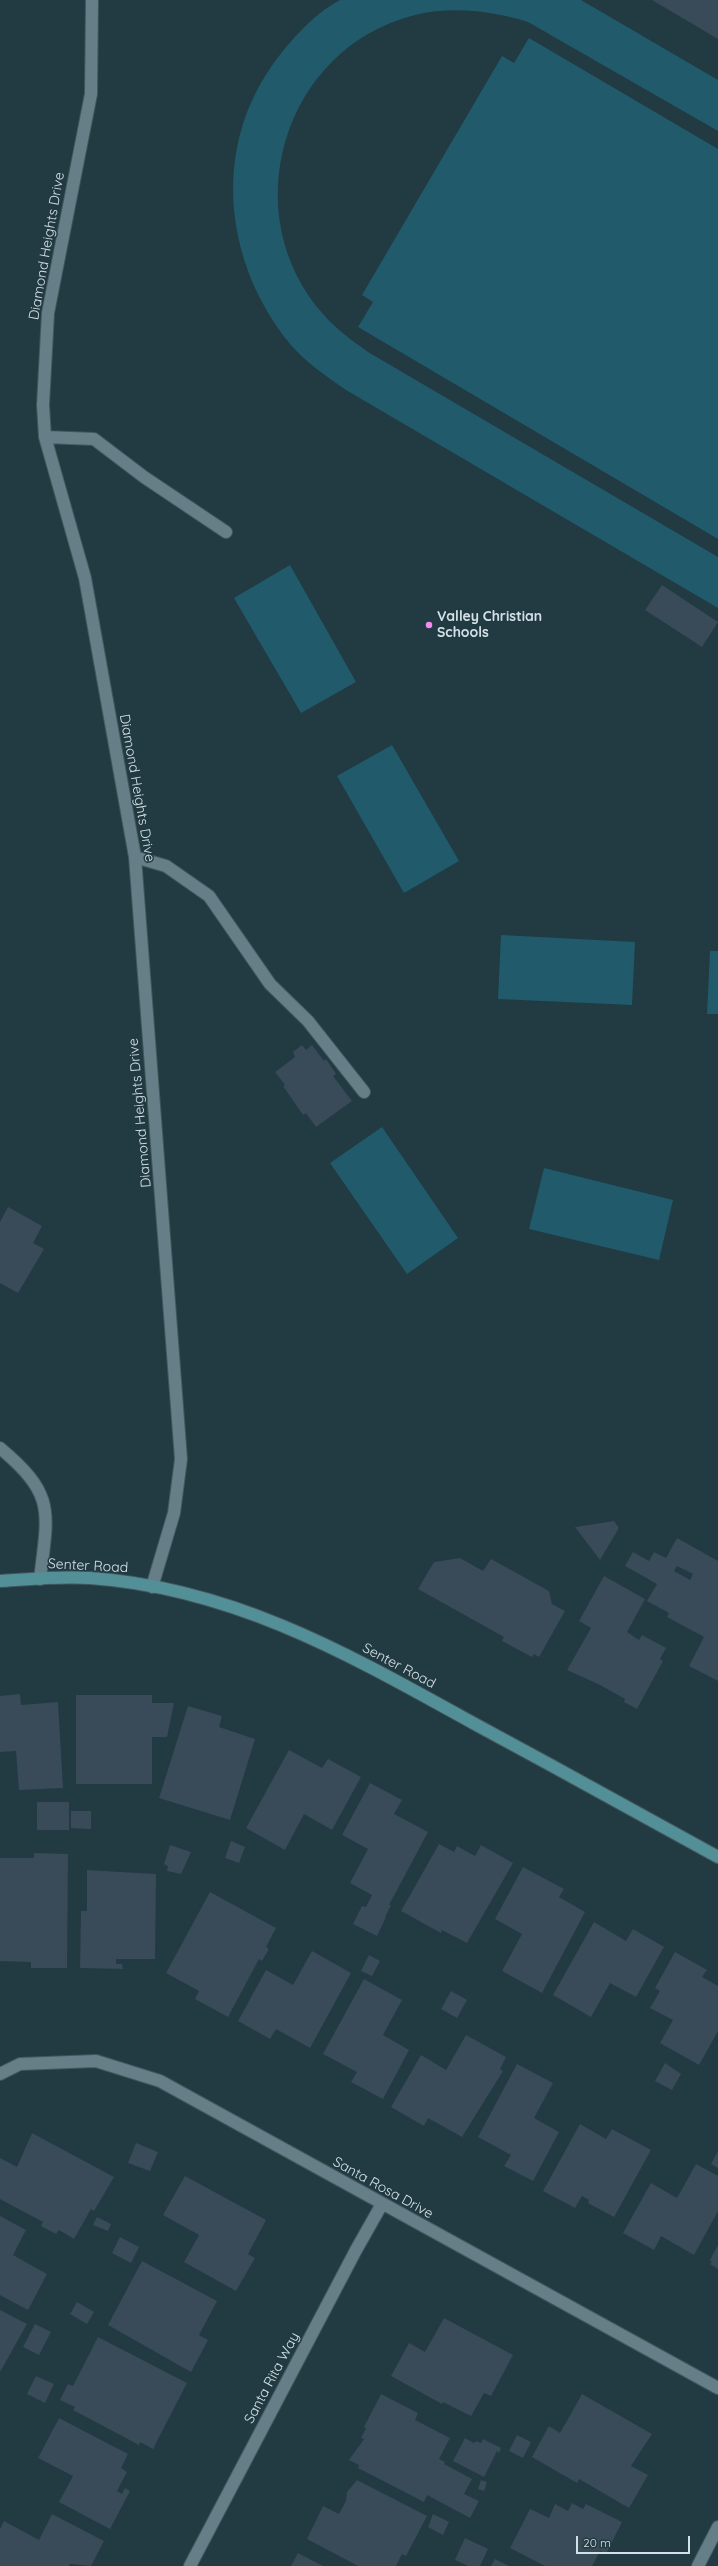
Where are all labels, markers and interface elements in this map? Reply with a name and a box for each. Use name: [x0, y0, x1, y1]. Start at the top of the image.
street label: Diamond Heights Drive: [26, 171, 68, 321]
place label: Valley Christian Schools: [437, 609, 542, 642]
marker: Valley Christian Schools: [424, 620, 434, 630]
street label: Diamond Heights Drive: [116, 713, 158, 863]
street label: Diamond Heights Drive: [125, 1038, 155, 1188]
street label: Senter Road: [47, 1556, 129, 1576]
street label: Senter Road: [360, 1640, 438, 1692]
street label: Santa Rosa Drive: [330, 2154, 436, 2222]
street label: Santa Rita Way: [241, 2330, 303, 2426]
scale bar: [578, 2528, 692, 2554]
text: 20 m: [583, 2535, 611, 2550]

